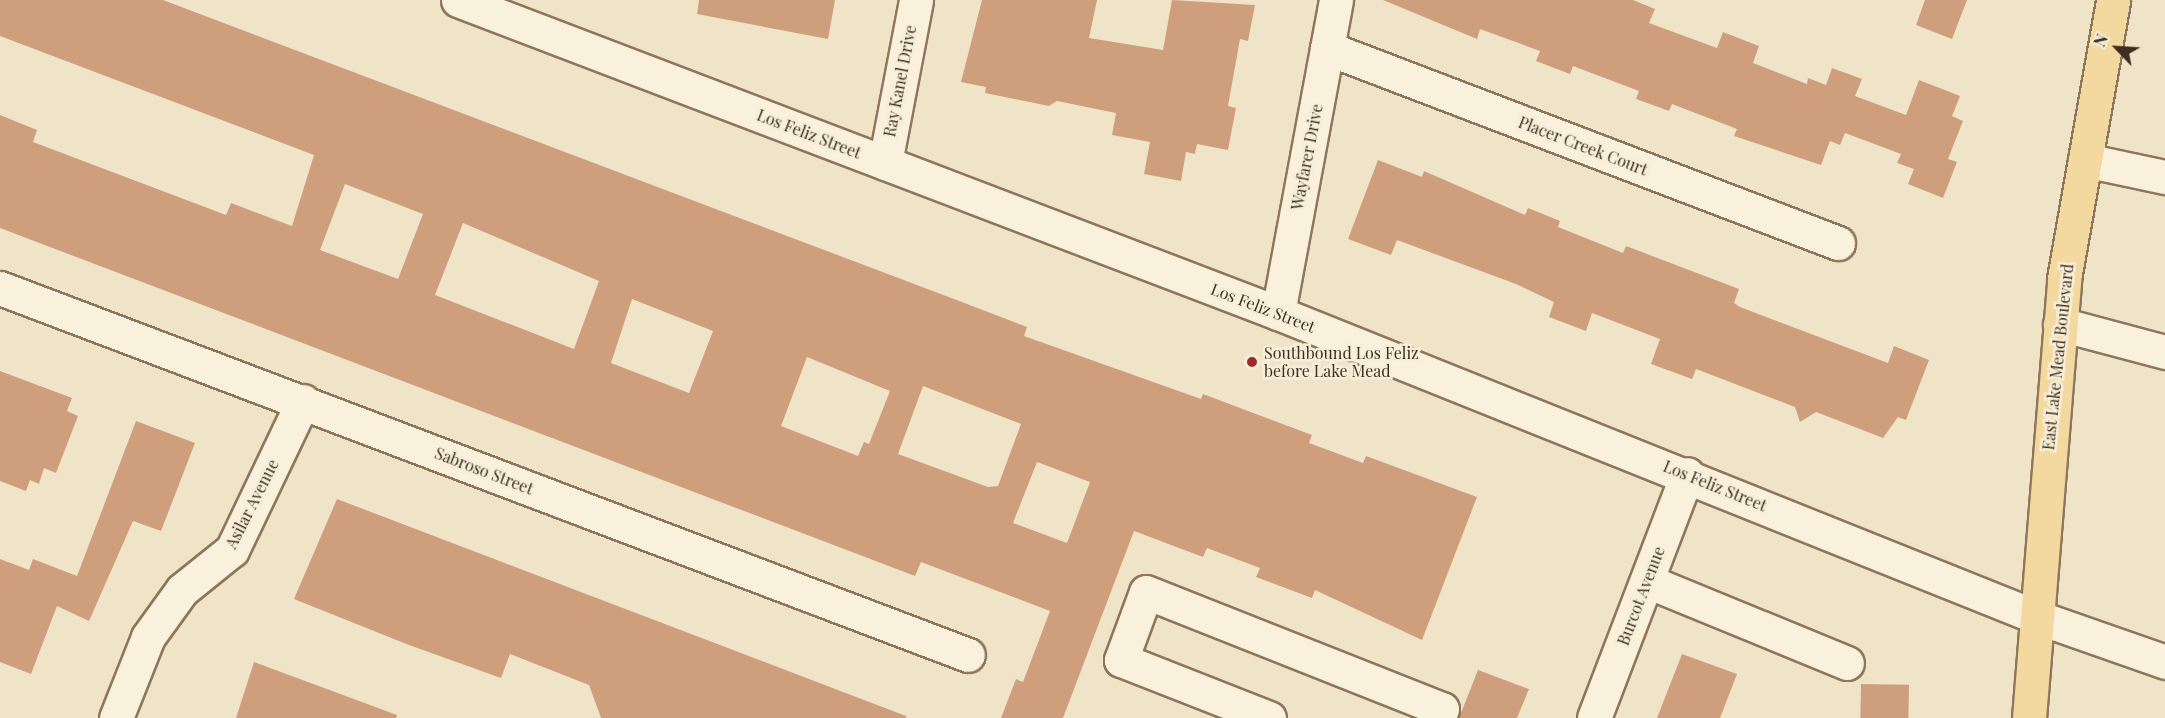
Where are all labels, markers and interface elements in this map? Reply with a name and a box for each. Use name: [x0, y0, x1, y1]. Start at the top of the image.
north arrow: [2087, 18, 2147, 78]
street label: Ray Kanel Drive: [880, 23, 920, 139]
text: N: [2088, 31, 2112, 50]
street label: Wayfarer Drive: [1287, 102, 1327, 212]
street label: Los Feliz Street: [754, 105, 864, 163]
street label: Placer Creek Court: [1515, 112, 1651, 180]
street label: East Lake Mead Boulevard: [2039, 263, 2077, 451]
street label: Los Feliz Street: [1208, 279, 1318, 337]
place label: Southbound Los Feliz before Lake Mead: [1264, 343, 1419, 381]
marker: Southbound Los Feliz before Lake Mead: [1245, 355, 1259, 369]
street label: Sabroso Street: [432, 443, 536, 499]
street label: Asilar Avenue: [221, 456, 283, 552]
street label: Los Feliz Street: [1660, 457, 1770, 515]
street label: Burcot Avenue: [1613, 544, 1669, 648]

